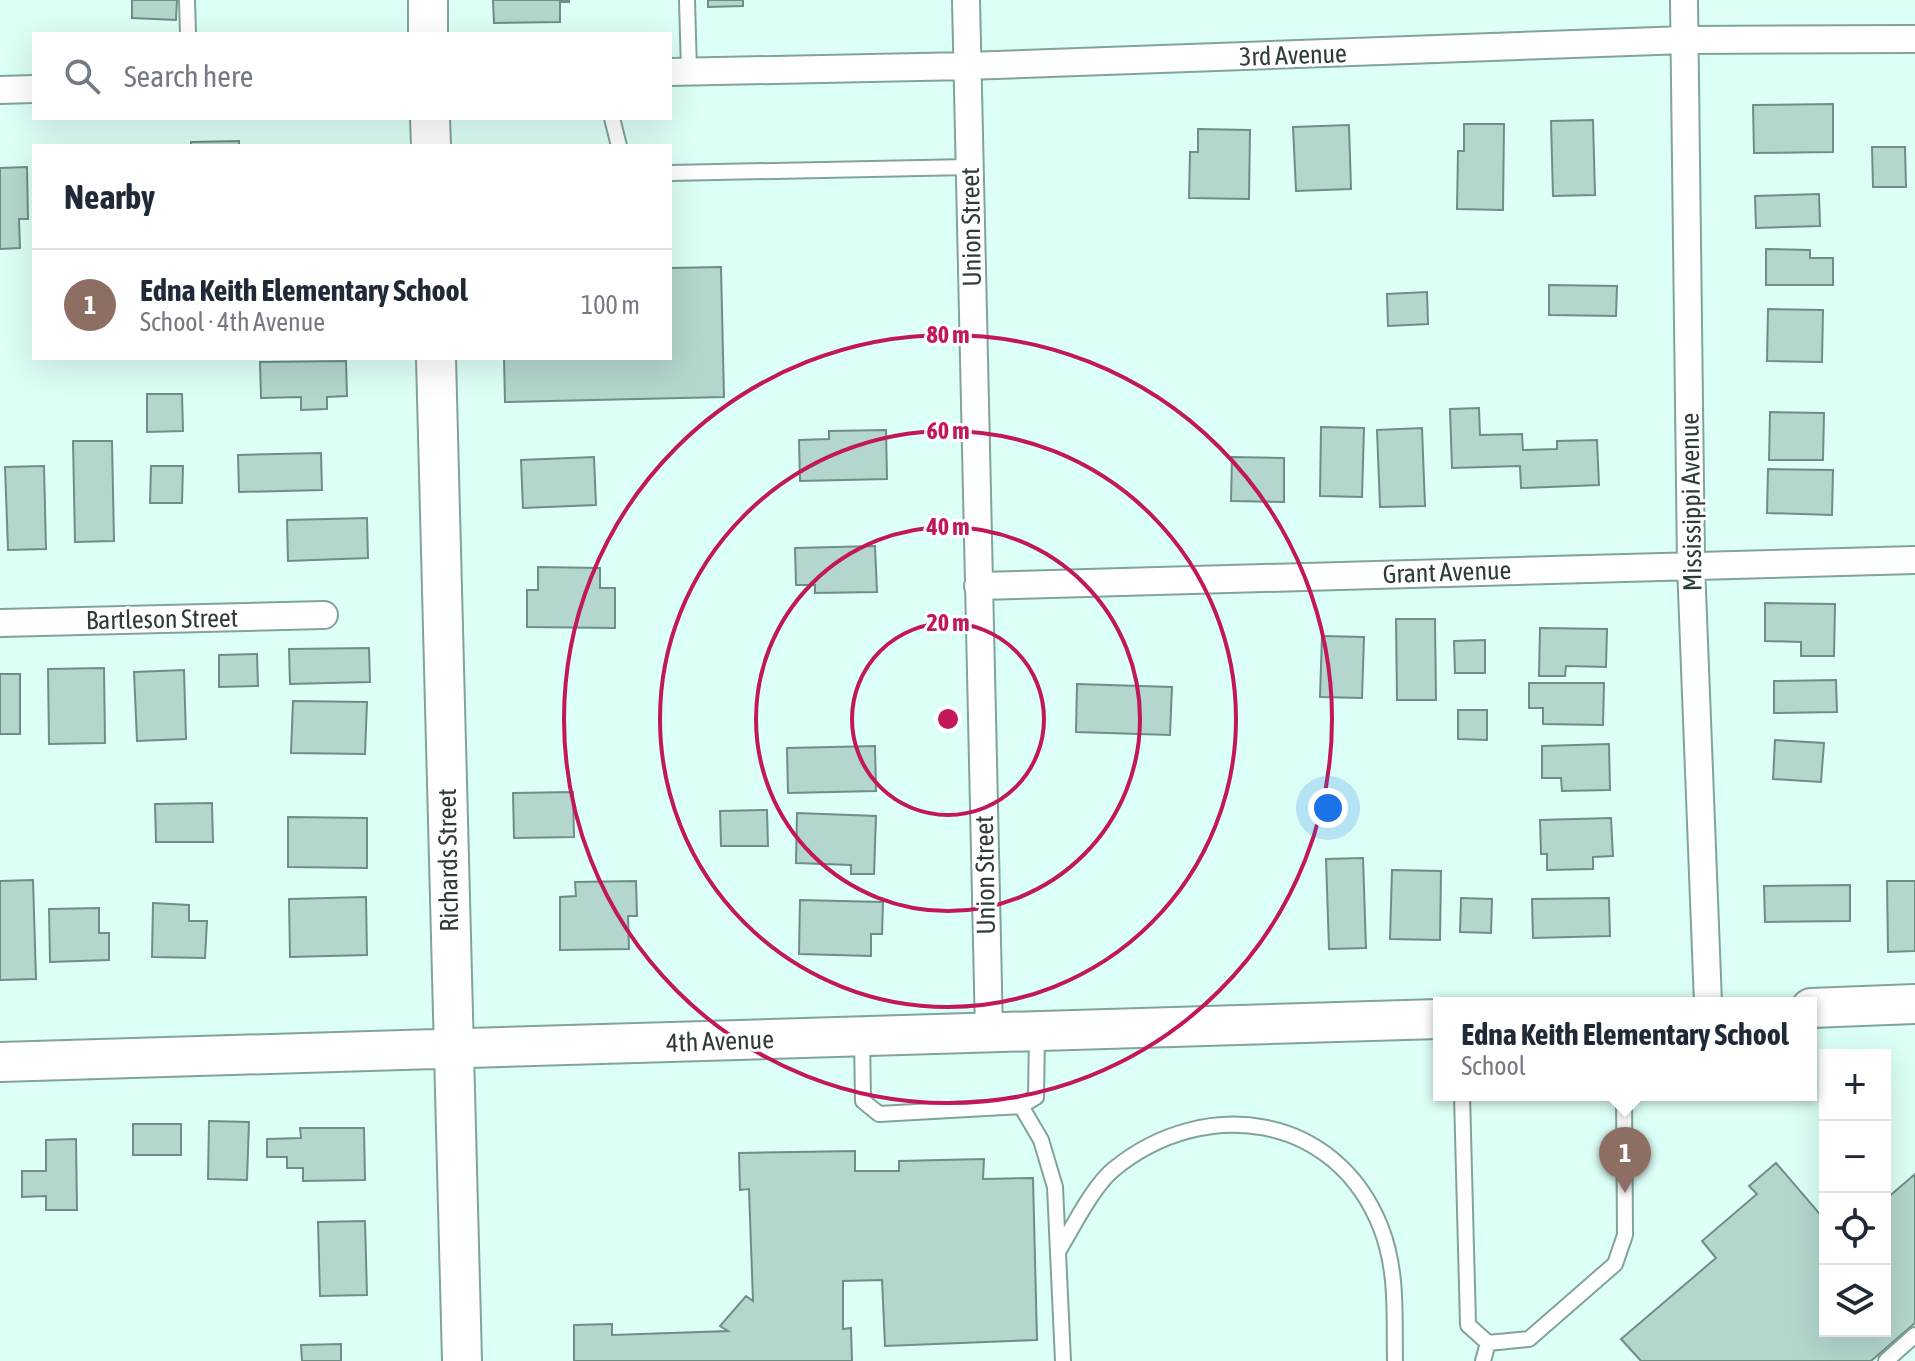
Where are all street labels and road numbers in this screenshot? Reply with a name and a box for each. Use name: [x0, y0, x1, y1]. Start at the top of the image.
street label: 3rd Avenue: [1239, 38, 1347, 72]
street label: Union Street: [955, 167, 987, 287]
street label: Mississippi Avenue: [1674, 413, 1708, 591]
street label: Grant Avenue: [1382, 555, 1512, 589]
street label: Bartleson Street: [86, 603, 238, 635]
street label: Richards Street: [432, 788, 464, 932]
street label: Union Street: [969, 815, 1001, 935]
street label: 4th Avenue: [666, 1024, 774, 1058]

